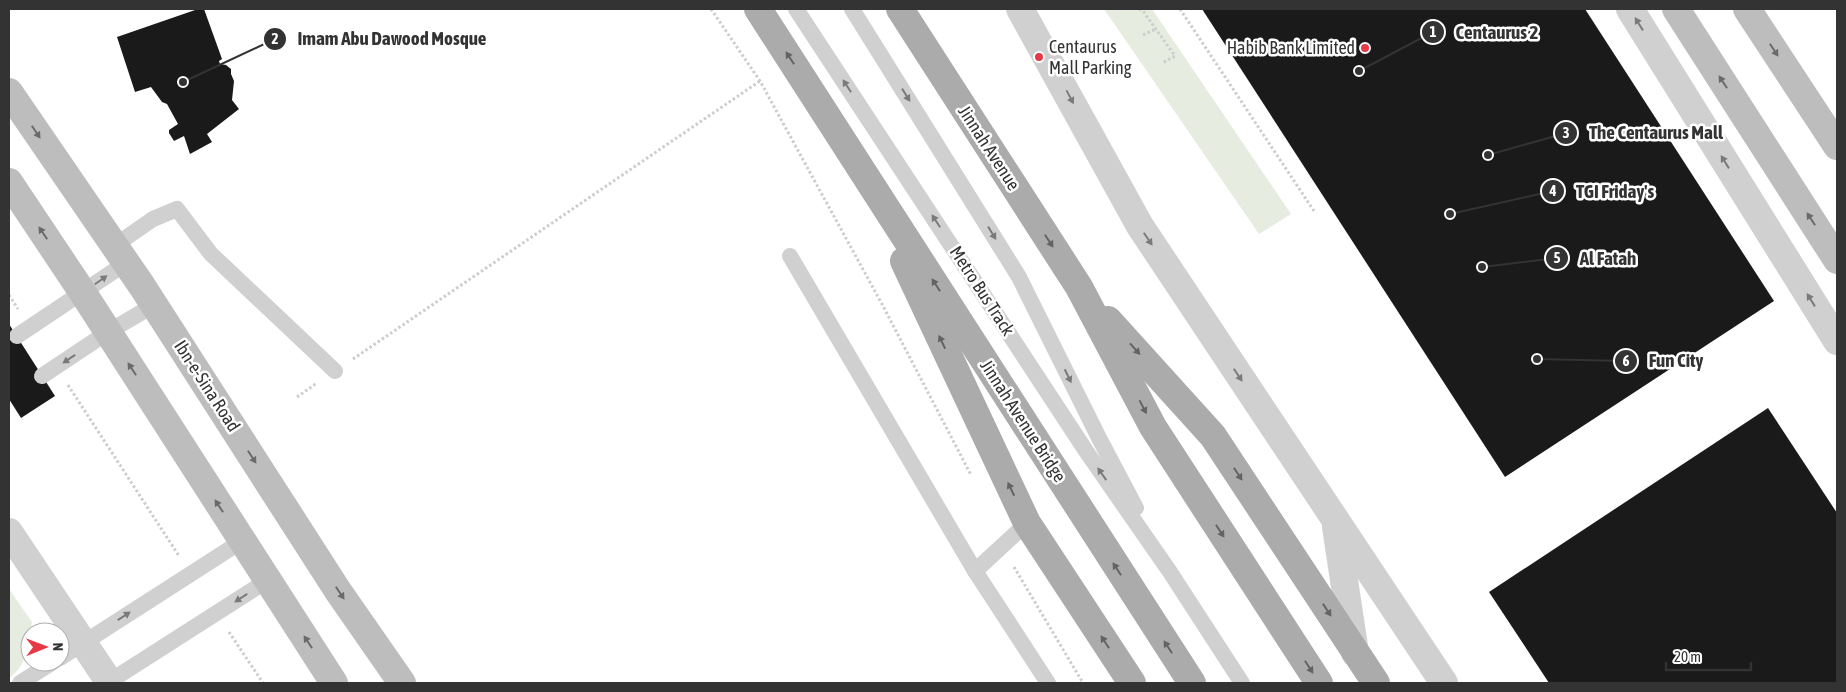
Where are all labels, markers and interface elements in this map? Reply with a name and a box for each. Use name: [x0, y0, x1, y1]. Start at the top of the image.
callout: Centaurus 2: [1421, 15, 1549, 49]
one-way arrow: [1634, 17, 1644, 30]
text: Centaurus 2: [1456, 21, 1539, 43]
callout: Imam Abu Dawood Mosque: [263, 22, 497, 56]
text: 1: [1429, 23, 1437, 40]
text: Imam Abu Dawood Mosque: [297, 27, 487, 49]
text: 2: [271, 30, 279, 47]
place label: Centaurus Mall Parking: [1049, 36, 1132, 78]
place label: Habib Bank Limited: [1227, 37, 1355, 58]
marker: Habib Bank Limited: [1359, 42, 1371, 54]
one-way arrow: [1769, 43, 1779, 56]
one-way arrow: [785, 51, 795, 65]
marker: Centaurus Mall Parking: [1033, 51, 1045, 63]
one-way arrow: [1718, 75, 1728, 89]
one-way arrow: [842, 79, 852, 92]
one-way arrow: [901, 88, 910, 101]
one-way arrow: [1066, 90, 1074, 104]
street label: Jinnah Avenue: [954, 101, 1025, 194]
callout: The Centaurus Mall: [1554, 116, 1733, 150]
text: The Centaurus Mall: [1589, 121, 1724, 143]
text: 3: [1562, 124, 1570, 141]
one-way arrow: [31, 125, 41, 139]
one-way arrow: [1720, 155, 1729, 168]
callout: TGI Friday's: [1541, 174, 1664, 208]
text: TGI Friday's: [1576, 180, 1654, 202]
text: 4: [1548, 182, 1557, 199]
one-way arrow: [1806, 212, 1816, 225]
one-way arrow: [932, 214, 941, 228]
one-way arrow: [987, 226, 996, 239]
one-way arrow: [38, 227, 48, 240]
one-way arrow: [1144, 233, 1153, 246]
one-way arrow: [1045, 235, 1054, 248]
callout: Al Fatah: [1545, 241, 1646, 275]
street label: Metro Bus Track: [946, 242, 1019, 339]
text: Al Fatah: [1579, 247, 1636, 269]
text: 5: [1553, 249, 1561, 266]
one-way arrow: [94, 275, 108, 285]
one-way arrow: [931, 278, 941, 291]
one-way arrow: [1806, 293, 1815, 306]
one-way arrow: [938, 335, 946, 349]
street label: Ibn-e-Sina Road: [170, 336, 245, 435]
one-way arrow: [1129, 343, 1140, 356]
callout: Fun City: [1613, 344, 1713, 378]
text: Fun City: [1649, 349, 1704, 371]
text: 6: [1622, 352, 1630, 369]
one-way arrow: [62, 354, 75, 363]
street label: Jinnah Avenue Bridge: [976, 356, 1071, 486]
one-way arrow: [127, 363, 137, 376]
one-way arrow: [1064, 368, 1073, 383]
one-way arrow: [1234, 368, 1243, 381]
one-way arrow: [1139, 400, 1147, 414]
one-way arrow: [247, 450, 257, 464]
one-way arrow: [1097, 467, 1107, 481]
one-way arrow: [1233, 467, 1243, 481]
one-way arrow: [1007, 482, 1015, 496]
one-way arrow: [215, 499, 224, 513]
one-way arrow: [1216, 524, 1225, 538]
one-way arrow: [1113, 562, 1122, 576]
one-way arrow: [335, 587, 345, 600]
one-way arrow: [234, 593, 247, 603]
one-way arrow: [1322, 603, 1332, 617]
one-way arrow: [117, 611, 130, 621]
north arrow: [20, 622, 70, 672]
one-way arrow: [303, 636, 313, 649]
one-way arrow: [1100, 636, 1110, 649]
one-way arrow: [1163, 640, 1173, 653]
scale bar: [1666, 640, 1751, 672]
text: N: [50, 643, 66, 651]
text: 20 m: [1674, 648, 1701, 665]
one-way arrow: [1304, 661, 1314, 674]

